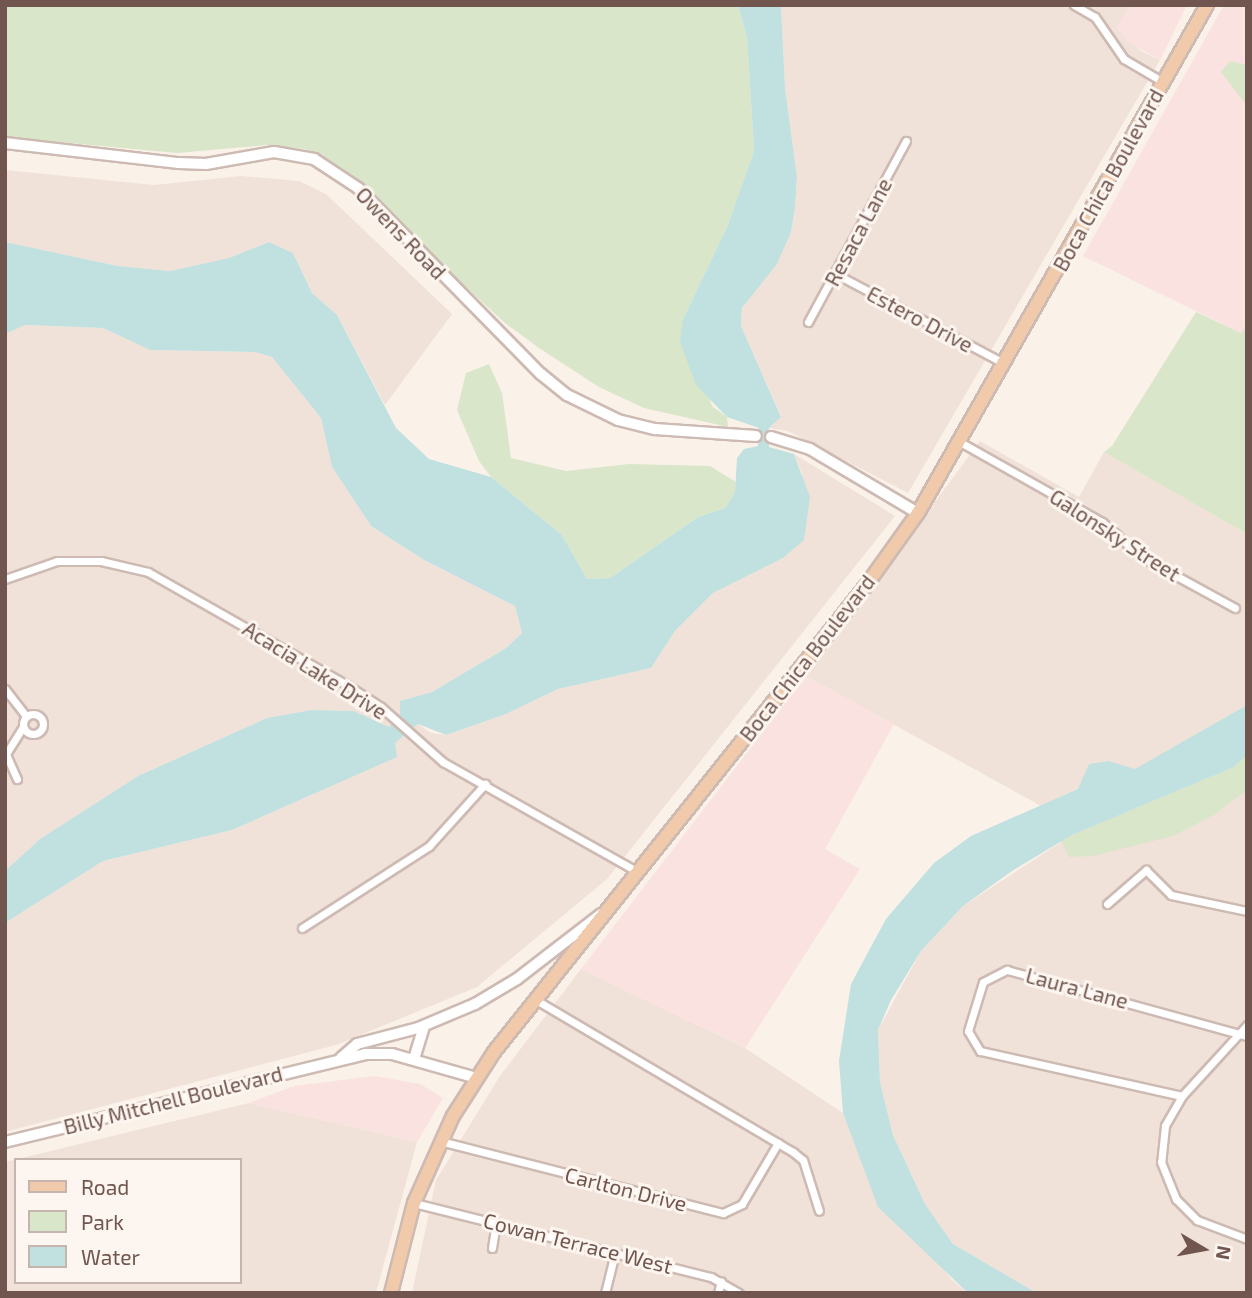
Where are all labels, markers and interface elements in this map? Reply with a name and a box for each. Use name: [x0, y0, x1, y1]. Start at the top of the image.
street label: Boca Chica Boulevard: [1047, 84, 1169, 276]
street label: Resaca Lane: [819, 174, 897, 290]
street label: Owens Road: [351, 182, 451, 284]
street label: Estero Drive: [863, 281, 977, 357]
street label: Galonsky Street: [1045, 483, 1185, 587]
street label: Boca Chica Boulevard: [734, 570, 880, 746]
street label: Acacia Lake Drive: [238, 616, 392, 724]
street label: Laura Lane: [1023, 962, 1131, 1014]
street label: Billy Mitchell Boulevard: [60, 1060, 286, 1140]
legend: [14, 1158, 242, 1284]
street label: Carlton Drive: [562, 1162, 690, 1216]
text: Road: [81, 1174, 129, 1199]
street label: Cowan Terrace West: [481, 1207, 675, 1279]
text: Park: [81, 1209, 124, 1234]
north arrow: [1168, 1214, 1238, 1284]
text: Water: [81, 1244, 140, 1269]
text: N: [1212, 1244, 1237, 1261]

